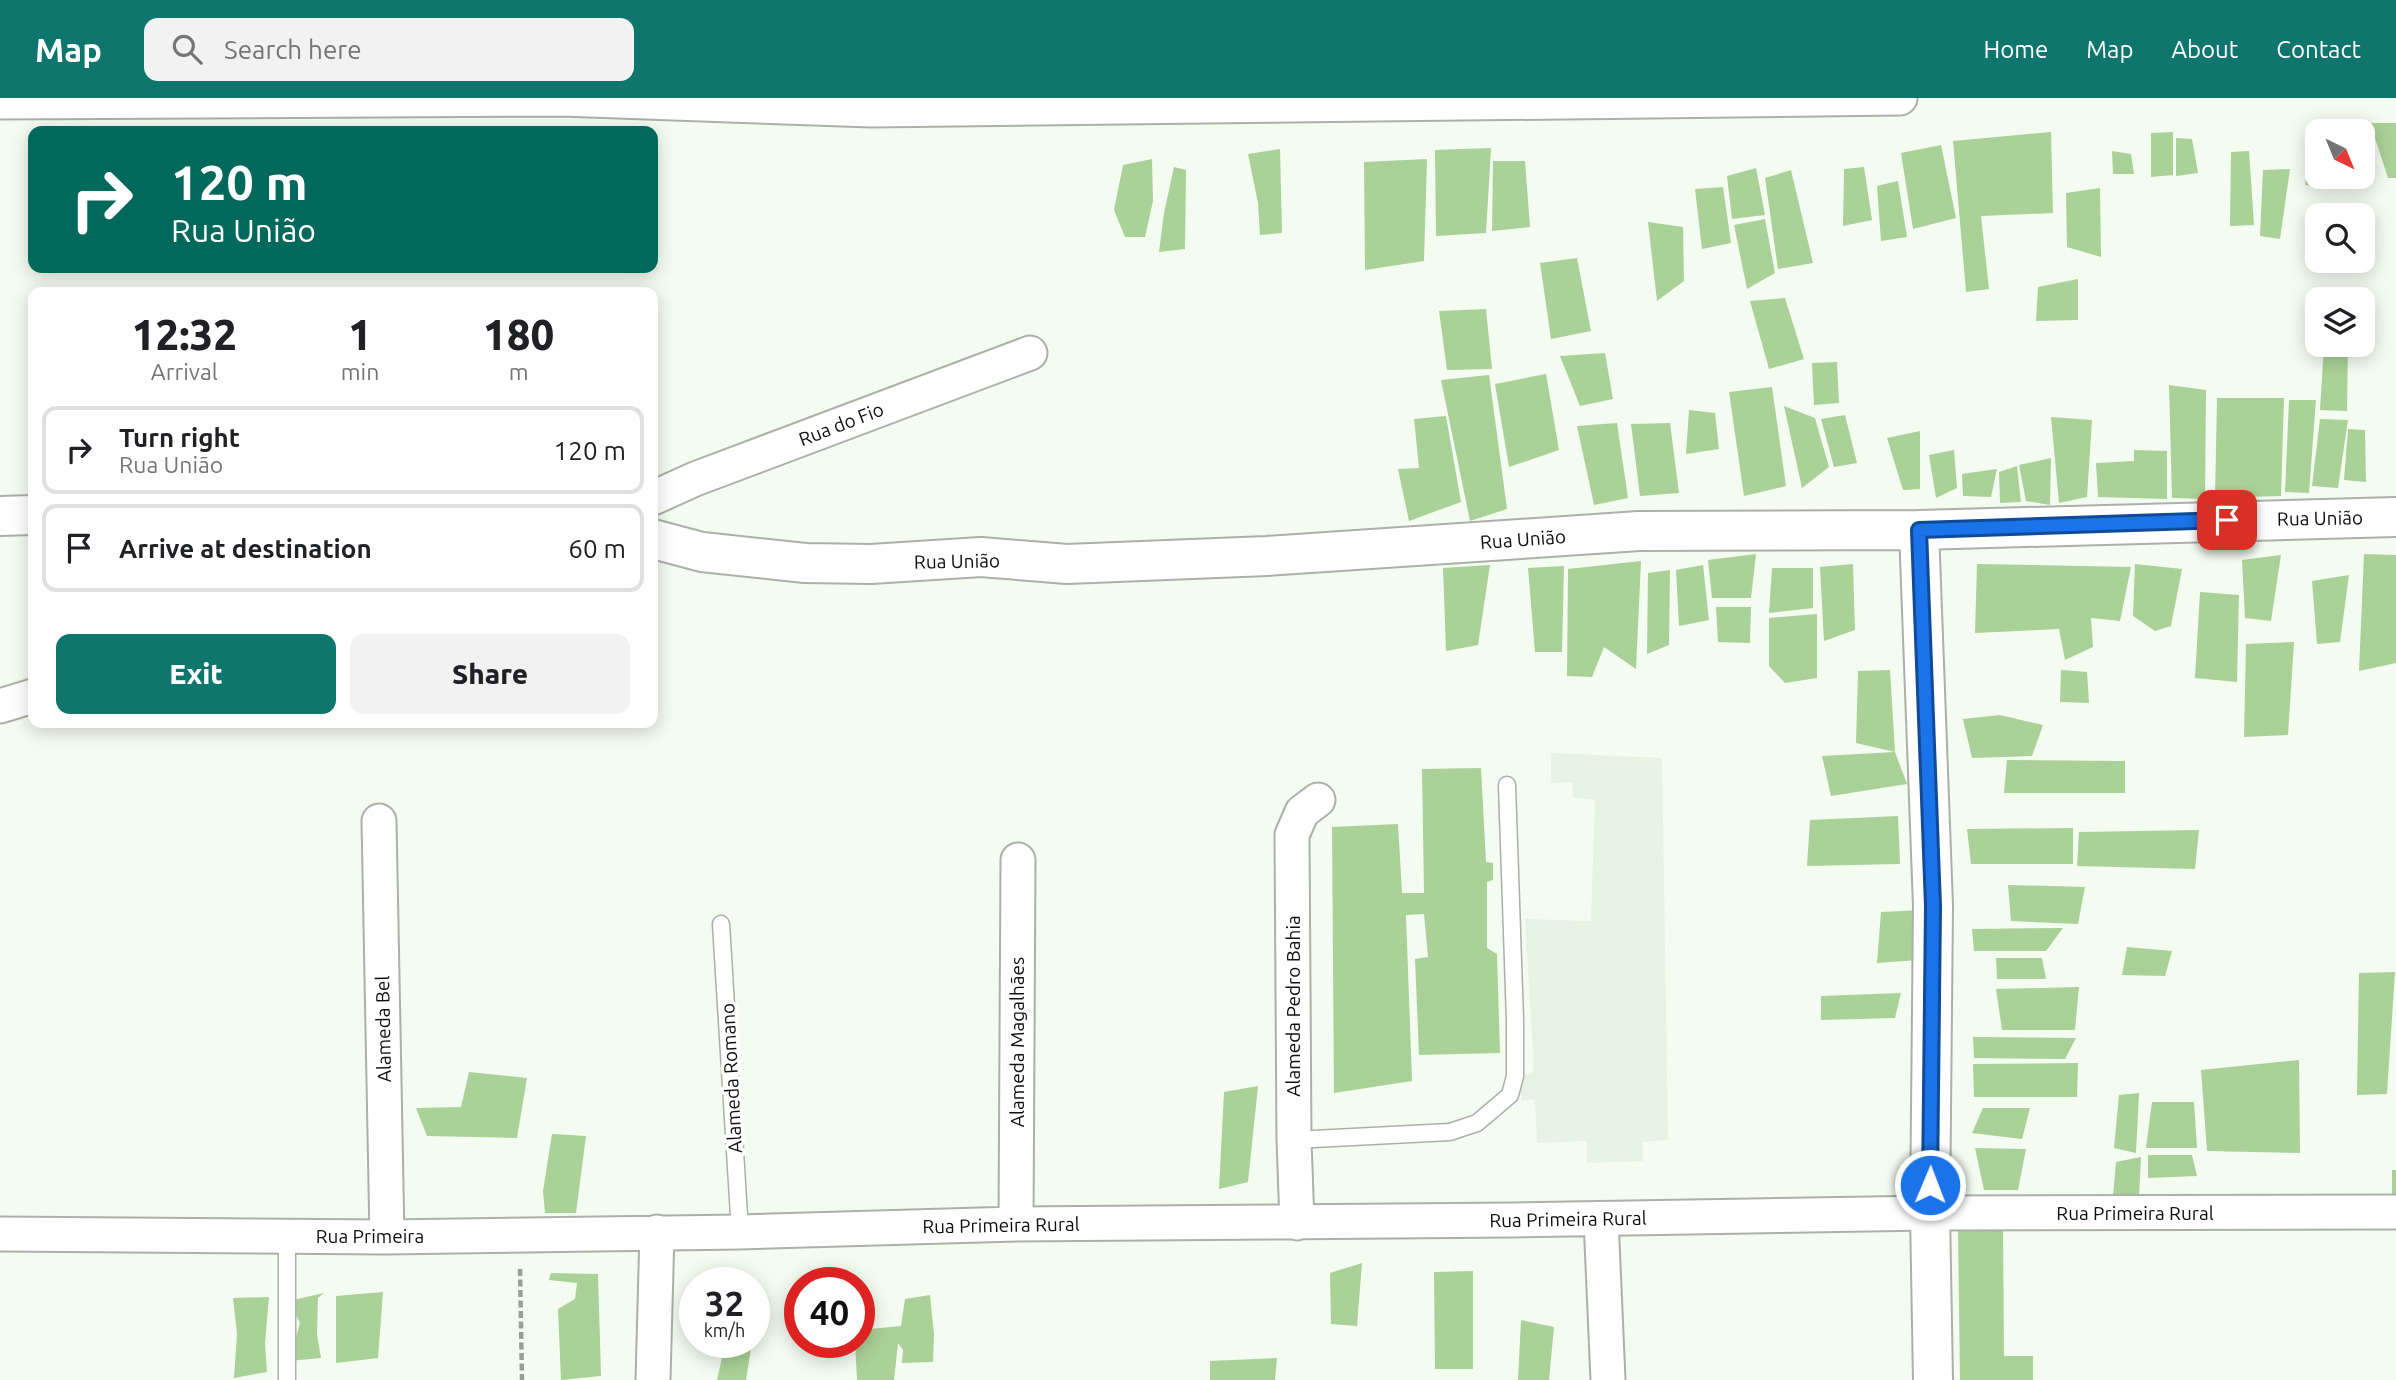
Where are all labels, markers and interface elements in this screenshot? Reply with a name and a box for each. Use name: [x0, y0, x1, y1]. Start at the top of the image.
search box: [144, 18, 634, 81]
icon: search: [168, 30, 206, 68]
text: Map: [35, 31, 102, 68]
text: Search here: [224, 35, 362, 64]
text: Home: [1983, 36, 2048, 63]
text: Map: [2086, 36, 2133, 63]
text: About: [2171, 36, 2238, 63]
text: Contact: [2276, 36, 2361, 63]
north arrow: [2305, 119, 2375, 189]
map controls: [2305, 119, 2375, 357]
icon: right: [56, 154, 147, 245]
text: 120 m: [171, 154, 308, 209]
button: search: [2305, 203, 2375, 273]
text: Rua União: [171, 212, 316, 248]
button: layers: [2305, 287, 2375, 357]
text: 12:32: [132, 311, 237, 358]
text: 1: [348, 311, 372, 358]
text: 180: [483, 311, 554, 358]
text: Arrival: [151, 359, 218, 384]
text: min: [341, 359, 379, 384]
text: m: [509, 359, 529, 384]
street label: Rua do Fio: [795, 398, 887, 450]
text: Turn right: [119, 423, 240, 452]
icon: right: [60, 431, 98, 469]
text: 120 m: [554, 436, 626, 465]
text: Rua União: [119, 452, 223, 477]
pin: [2197, 490, 2257, 550]
icon: arrive: [2208, 501, 2246, 539]
street label: Rua União: [2277, 506, 2363, 530]
street label: Rua União: [1479, 525, 1567, 553]
icon: arrive: [60, 529, 98, 567]
text: Arrive at destination: [119, 534, 372, 563]
text: 60 m: [568, 534, 626, 563]
street label: Rua União: [914, 549, 1000, 573]
button: Exit: [56, 634, 336, 714]
button: Share: [350, 634, 630, 714]
street label: Alameda Pedro Bahia: [1282, 915, 1304, 1097]
street label: Alameda Magalhães: [1006, 957, 1028, 1127]
street label: Alameda Bel: [371, 975, 395, 1083]
street label: Alameda Romano: [716, 1002, 746, 1154]
position arrow: [1893, 1148, 1967, 1222]
street label: Rua Primeira Rural: [2056, 1202, 2214, 1224]
street label: Rua Primeira Rural: [1489, 1207, 1647, 1231]
street label: Rua Primeira Rural: [922, 1213, 1080, 1237]
street label: Rua Primeira: [316, 1225, 424, 1247]
speed limit sign: 40: [784, 1267, 875, 1358]
text: 32: [705, 1283, 744, 1323]
text: km/h: [704, 1320, 745, 1340]

